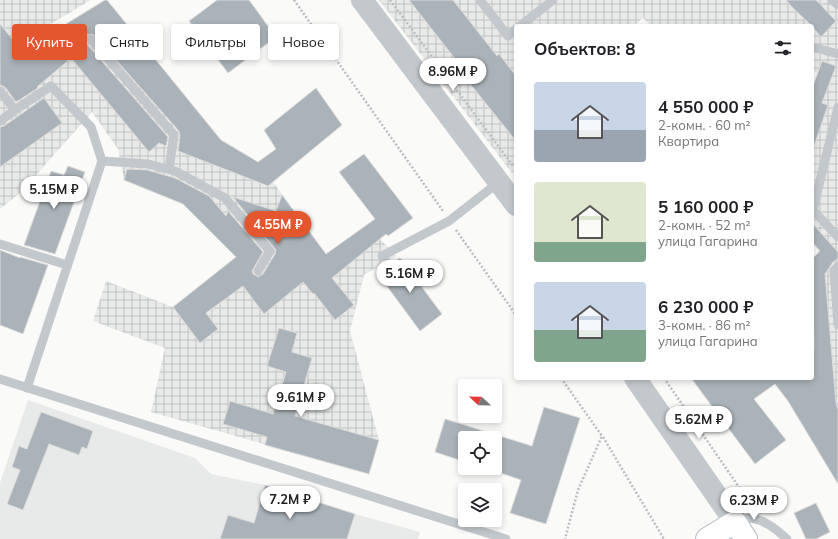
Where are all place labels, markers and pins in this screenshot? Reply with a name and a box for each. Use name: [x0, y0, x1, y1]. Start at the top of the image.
pin: 8.96M ₽: [416, 58, 490, 92]
pin: 5.15M ₽: [17, 176, 91, 210]
pin: 4.55M ₽: [241, 211, 315, 245]
pin: 5.16M ₽: [373, 260, 447, 294]
pin: 9.61M ₽: [264, 384, 338, 418]
pin: 5.62M ₽: [662, 406, 736, 440]
pin: 7.2M ₽: [257, 486, 323, 520]
pin: 6.23M ₽: [717, 487, 791, 521]

